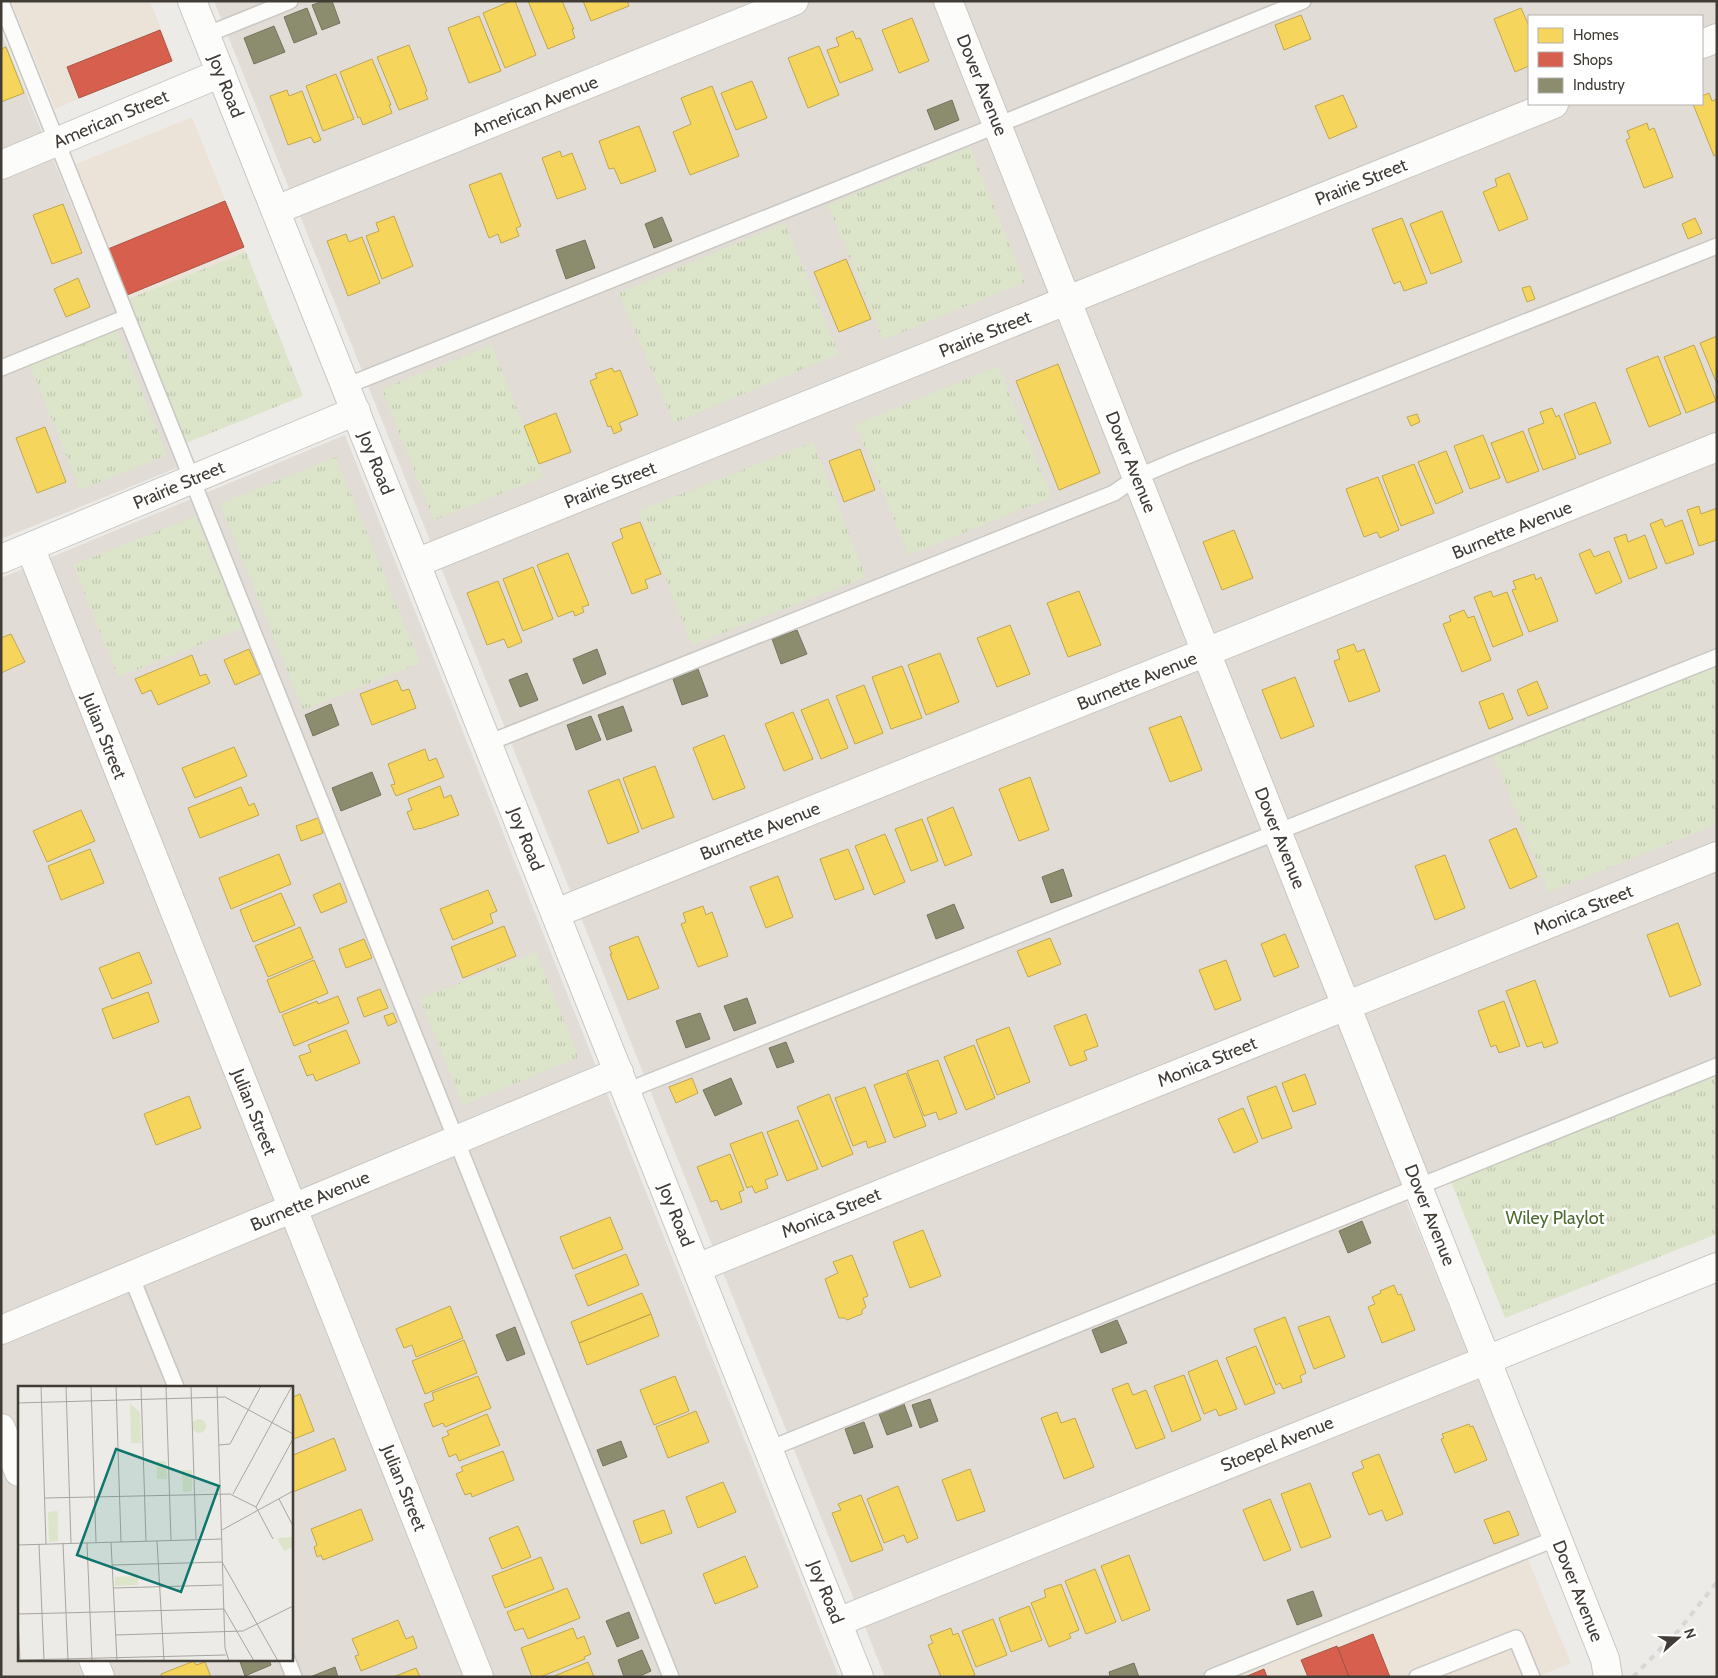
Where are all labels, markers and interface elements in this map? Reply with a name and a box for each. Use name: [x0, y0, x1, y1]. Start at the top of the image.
legend: [1528, 15, 1703, 105]
text: Homes: [1573, 26, 1619, 44]
street label: Dover Avenue: [952, 31, 1012, 139]
street label: Joy Road: [203, 50, 249, 121]
text: Shops: [1573, 51, 1613, 69]
street label: American Avenue: [469, 71, 601, 141]
text: Industry: [1573, 76, 1625, 94]
street label: American Street: [50, 85, 172, 153]
street label: Prairie Street: [1312, 154, 1410, 210]
street label: Prairie Street: [936, 306, 1034, 362]
street label: Dover Avenue: [1101, 408, 1161, 516]
street label: Joy Road: [353, 427, 399, 498]
street label: Prairie Street: [130, 456, 228, 514]
street label: Prairie Street: [561, 457, 659, 513]
street label: Burnette Avenue: [1449, 496, 1575, 564]
street label: Burnette Avenue: [1074, 647, 1200, 715]
street label: Julian Street: [76, 689, 131, 782]
street label: Dover Avenue: [1250, 784, 1310, 892]
street label: Burnette Avenue: [697, 797, 823, 865]
street label: Joy Road: [503, 803, 549, 874]
street label: Monica Street: [1530, 880, 1636, 940]
street label: Monica Street: [1154, 1032, 1260, 1092]
street label: Julian Street: [226, 1065, 281, 1158]
street label: Dover Avenue: [1400, 1161, 1460, 1269]
street label: Burnette Avenue: [247, 1166, 373, 1236]
street label: Joy Road: [653, 1179, 699, 1250]
street label: Monica Street: [778, 1183, 884, 1243]
park label: Wiley Playlot: [1505, 1207, 1605, 1229]
inset map: [18, 1386, 292, 1660]
street label: Stoepel Avenue: [1217, 1411, 1337, 1477]
street label: Julian Street: [376, 1441, 431, 1534]
street label: Dover Avenue: [1548, 1537, 1608, 1645]
street label: Joy Road: [803, 1556, 849, 1627]
north arrow: [1653, 1613, 1703, 1663]
text: N: [1680, 1626, 1700, 1641]

